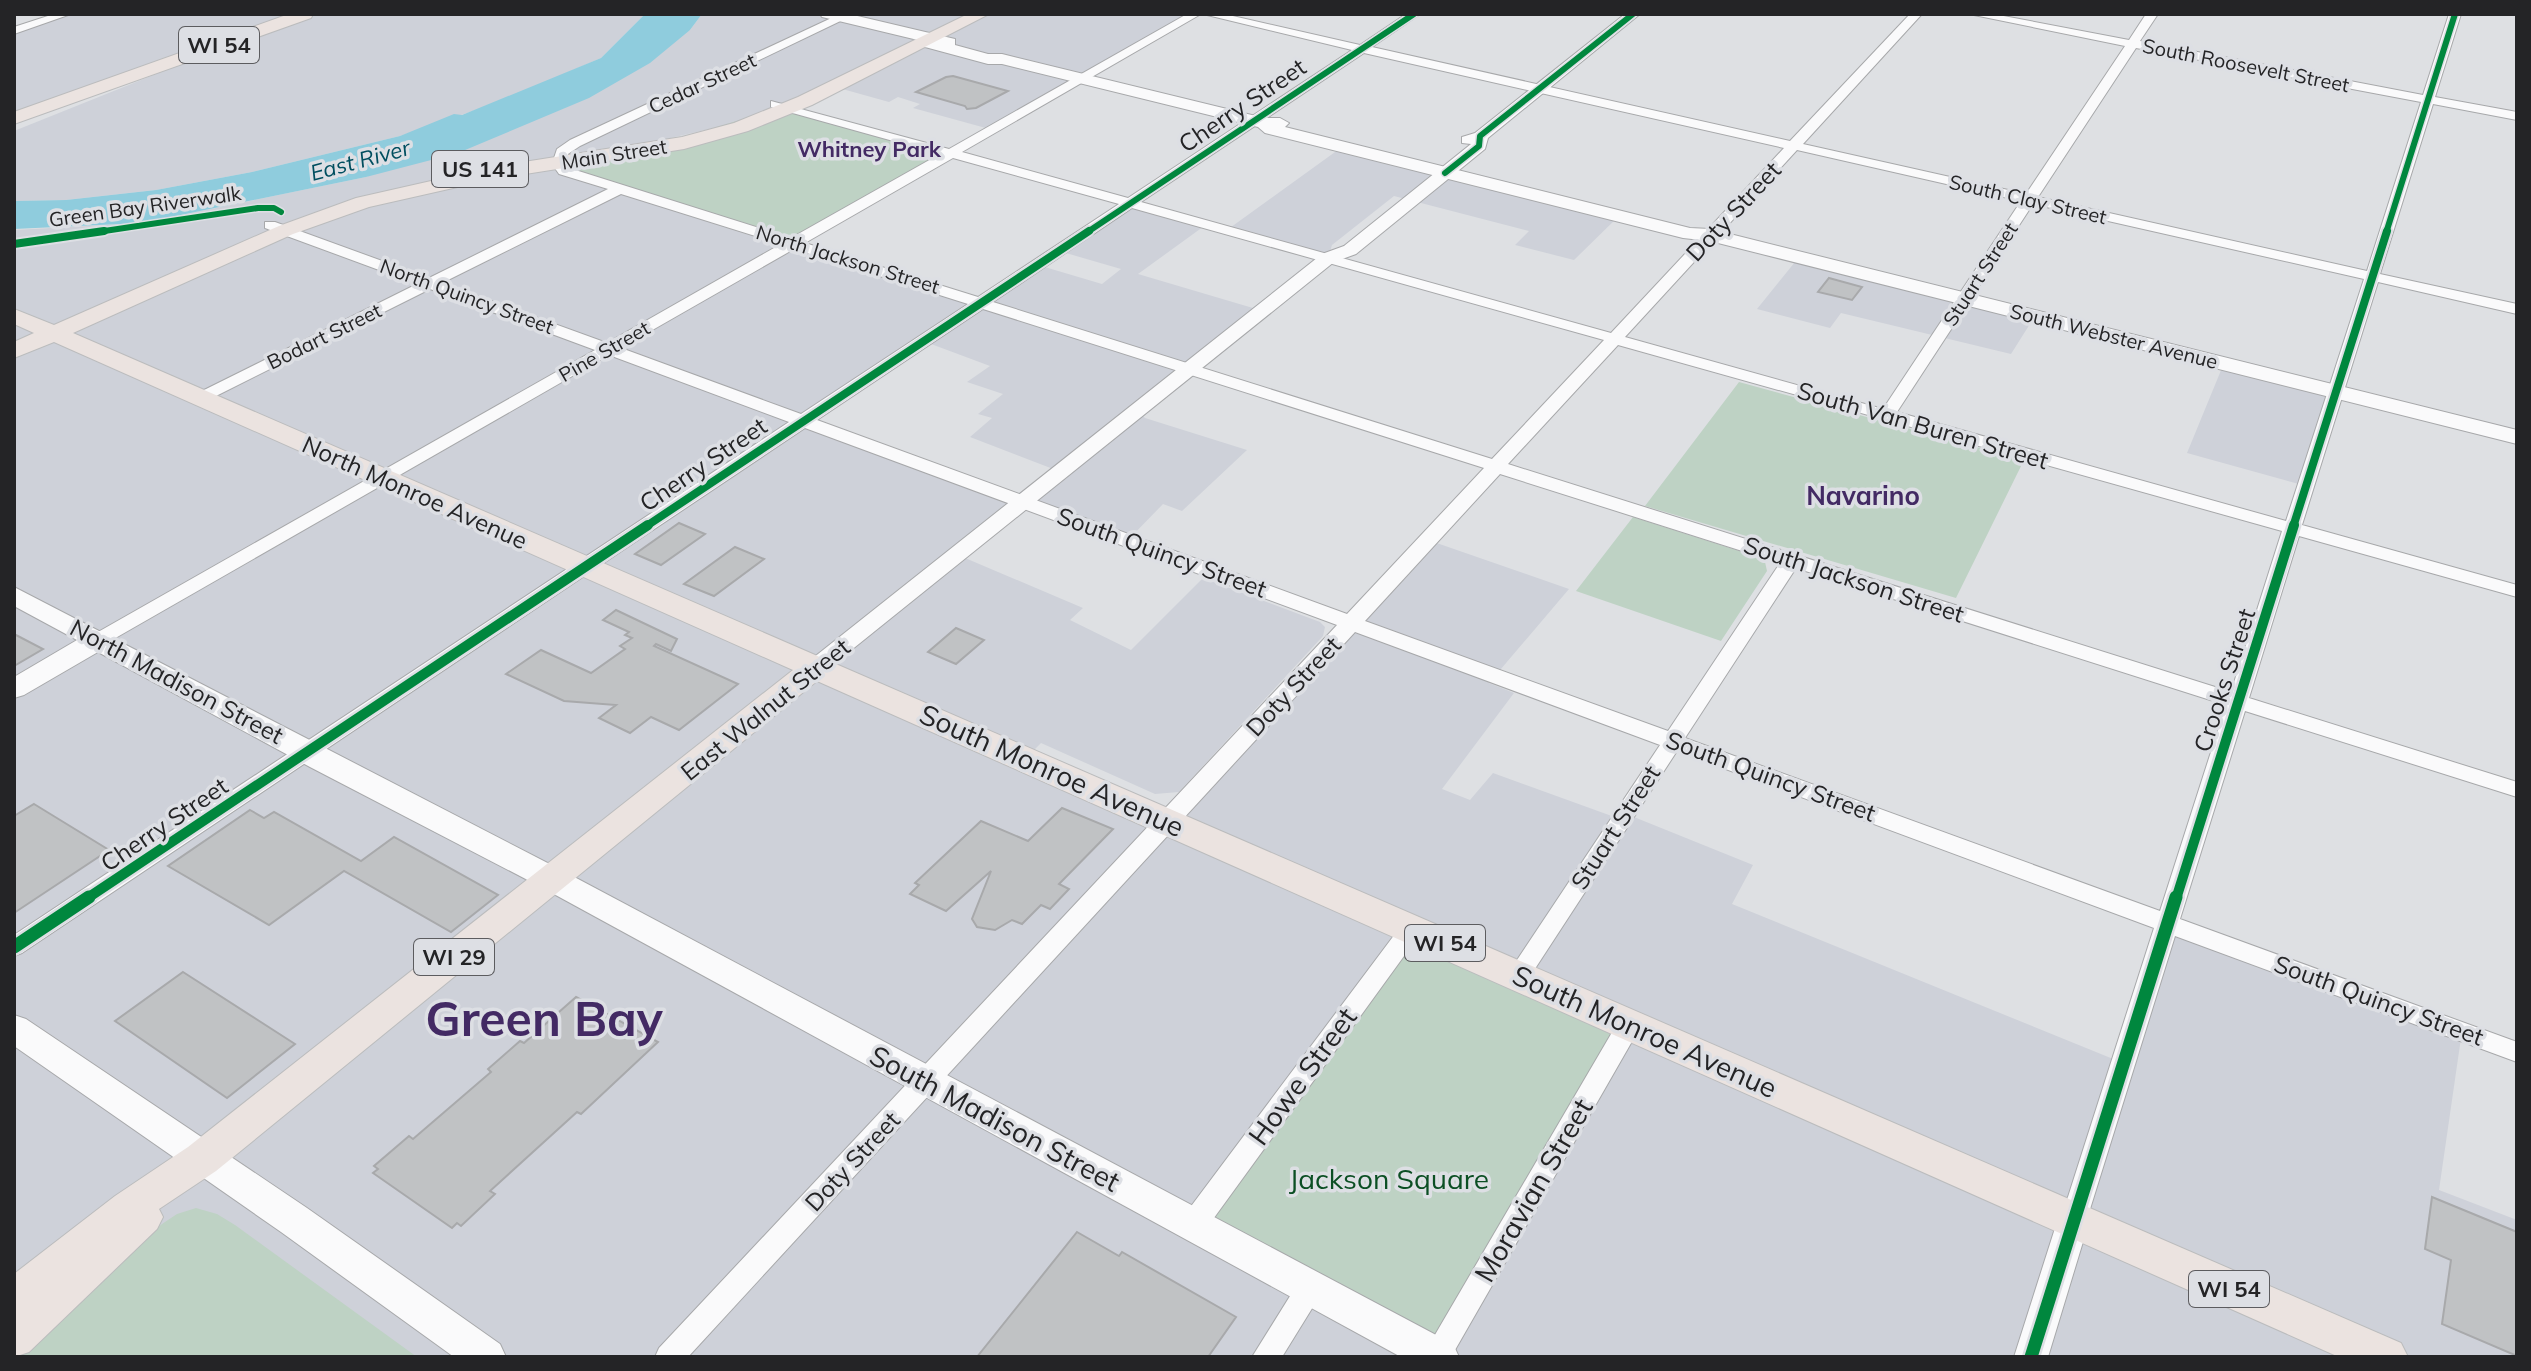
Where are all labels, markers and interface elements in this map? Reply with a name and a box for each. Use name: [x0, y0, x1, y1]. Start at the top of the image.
road number: WI 54: [179, 27, 259, 63]
street label: South Roosevelt Street: [2140, 33, 2352, 97]
street label: Cedar Street: [644, 47, 760, 119]
street label: Cherry Street: [1173, 51, 1311, 159]
water label: East River: [307, 133, 414, 187]
street label: Main Street: [560, 133, 668, 175]
district label: Whitney Park: [797, 135, 942, 163]
road number: US 141: [432, 151, 528, 187]
street label: Doty Street: [1679, 155, 1787, 267]
street label: South Clay Street: [1947, 169, 2109, 229]
street label: Green Bay Riverwalk: [47, 180, 243, 232]
street label: Stuart Street: [1937, 218, 2023, 330]
street label: North Jackson Street: [753, 219, 943, 299]
street label: North Quincy Street: [377, 253, 557, 339]
street label: Bodart Street: [263, 298, 385, 374]
street label: South Webster Avenue: [2008, 298, 2220, 374]
street label: Pine Street: [554, 315, 654, 387]
street label: South Van Buren Street: [1794, 375, 2052, 475]
street label: Cherry Street: [634, 410, 772, 518]
street label: North Monroe Avenue: [298, 429, 532, 555]
district label: Navarino: [1806, 479, 1920, 512]
street label: South Quincy Street: [1053, 500, 1271, 604]
street label: South Jackson Street: [1740, 529, 1968, 629]
street label: Crooks Street: [2187, 604, 2261, 756]
street label: North Madison Street: [65, 612, 289, 750]
street label: Doty Street: [1239, 630, 1347, 742]
street label: East Walnut Street: [674, 632, 856, 786]
street label: South Monroe Avenue: [914, 696, 1190, 844]
street label: South Quincy Street: [1662, 724, 1880, 828]
street label: Stuart Street: [1564, 759, 1666, 895]
street label: Cherry Street: [95, 770, 233, 878]
road number: WI 54: [1405, 925, 1485, 961]
road number: WI 29: [414, 939, 494, 975]
street label: South Quincy Street: [2270, 948, 2488, 1052]
street label: South Monroe Avenue: [1507, 957, 1783, 1105]
district label: Green Bay: [425, 988, 664, 1048]
street label: Howe Street: [1240, 1000, 1364, 1152]
street label: South Madison Street: [864, 1037, 1126, 1199]
street label: Moravian Street: [1466, 1092, 1600, 1288]
street label: Doty Street: [798, 1105, 906, 1217]
park label: Jackson Square: [1289, 1161, 1489, 1196]
road number: WI 54: [2189, 1271, 2269, 1307]

